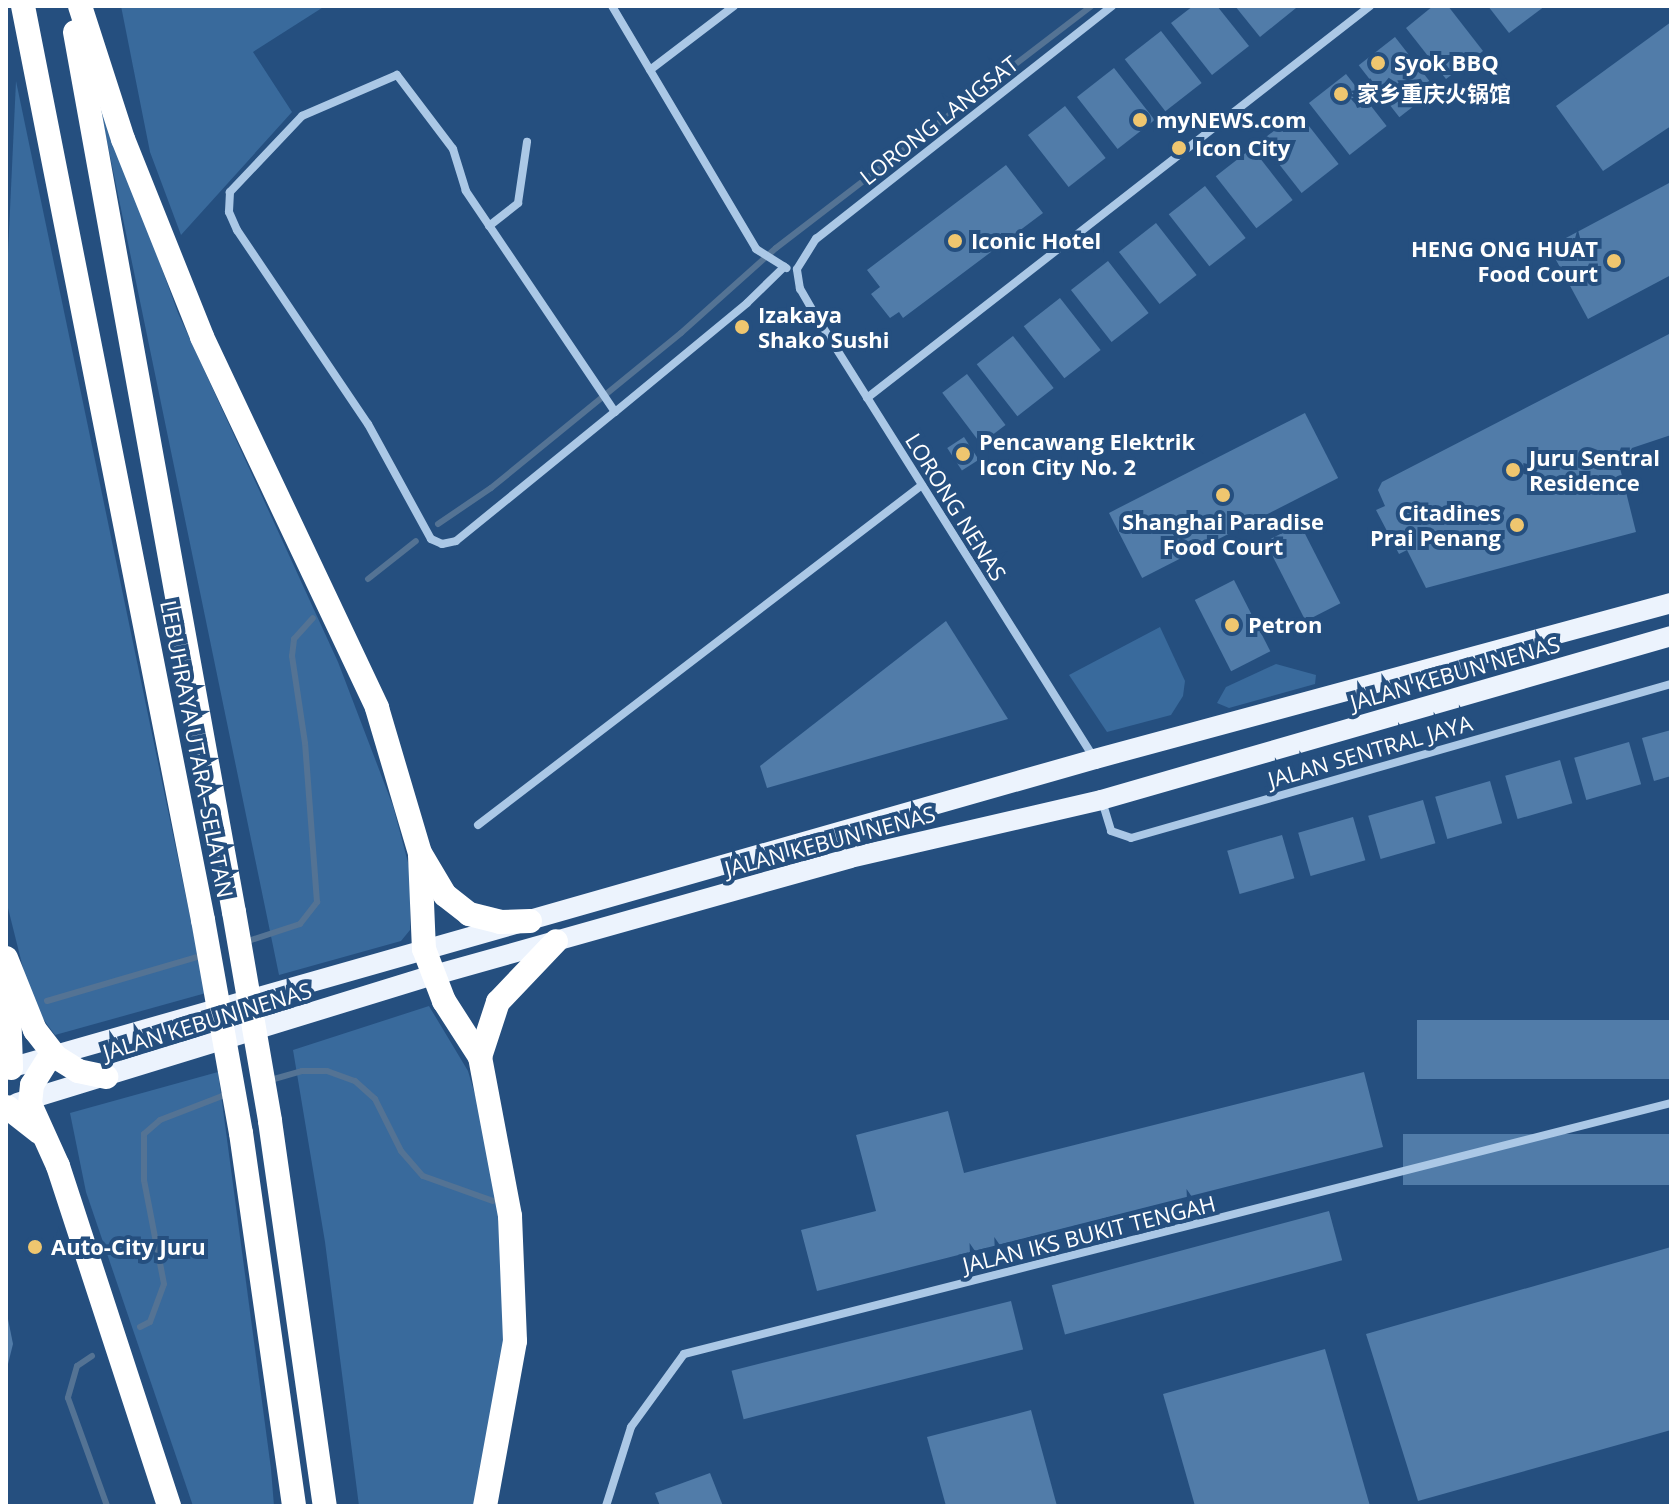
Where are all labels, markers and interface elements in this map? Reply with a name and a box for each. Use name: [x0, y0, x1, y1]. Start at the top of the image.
street label: LORONG LANGSAT: [855, 50, 1023, 190]
place label: Syok BBQ: [1394, 50, 1499, 76]
marker: Syok BBQ: [1369, 54, 1387, 72]
place label: 家乡重庆火锅馆: [1357, 81, 1511, 107]
marker: 家乡重庆火锅馆: [1332, 85, 1350, 103]
place label: myNEWS.com: [1156, 107, 1307, 133]
marker: myNEWS.com: [1131, 111, 1149, 129]
place label: Icon City: [1195, 135, 1290, 161]
marker: Icon City: [1170, 139, 1188, 157]
place label: Iconic Hotel: [971, 228, 1101, 254]
marker: Iconic Hotel: [946, 232, 964, 250]
place label: HENG ONG HUAT Food Court: [1411, 235, 1598, 286]
marker: HENG ONG HUAT Food Court: [1605, 252, 1623, 270]
place label: Izakaya Shako Sushi: [758, 301, 890, 352]
marker: Izakaya Shako Sushi: [733, 318, 751, 336]
street label: LORONG NENAS: [900, 428, 1012, 586]
place label: Pencawang Elektrik Icon City No. 2: [979, 428, 1195, 480]
place label: Juru Sentral Residence: [1529, 444, 1660, 496]
marker: Pencawang Elektrik Icon City No. 2: [954, 445, 972, 463]
marker: Juru Sentral Residence: [1504, 461, 1522, 479]
marker: Shanghai Paradise Food Court: [1214, 486, 1232, 504]
place label: Citadines Prai Penang: [1370, 499, 1501, 550]
place label: Shanghai Paradise Food Court: [1122, 508, 1324, 560]
marker: Citadines Prai Penang: [1508, 516, 1526, 534]
street label: LEBUHRAYA UTARA–SELATAN: [155, 598, 239, 900]
place label: Petron: [1248, 612, 1322, 638]
marker: Petron: [1223, 616, 1241, 634]
street label: JALAN KEBUN NENAS: [1347, 630, 1563, 716]
street label: JALAN SENTRAL JAYA: [1265, 709, 1475, 793]
street label: JALAN KEBUN NENAS: [722, 800, 938, 882]
street label: JALAN KEBUN NENAS: [99, 977, 315, 1065]
street label: JALAN IKS BUKIT TENGAH: [960, 1190, 1218, 1278]
place label: Auto-City Juru: [51, 1234, 206, 1260]
marker: Auto-City Juru: [26, 1238, 44, 1256]

